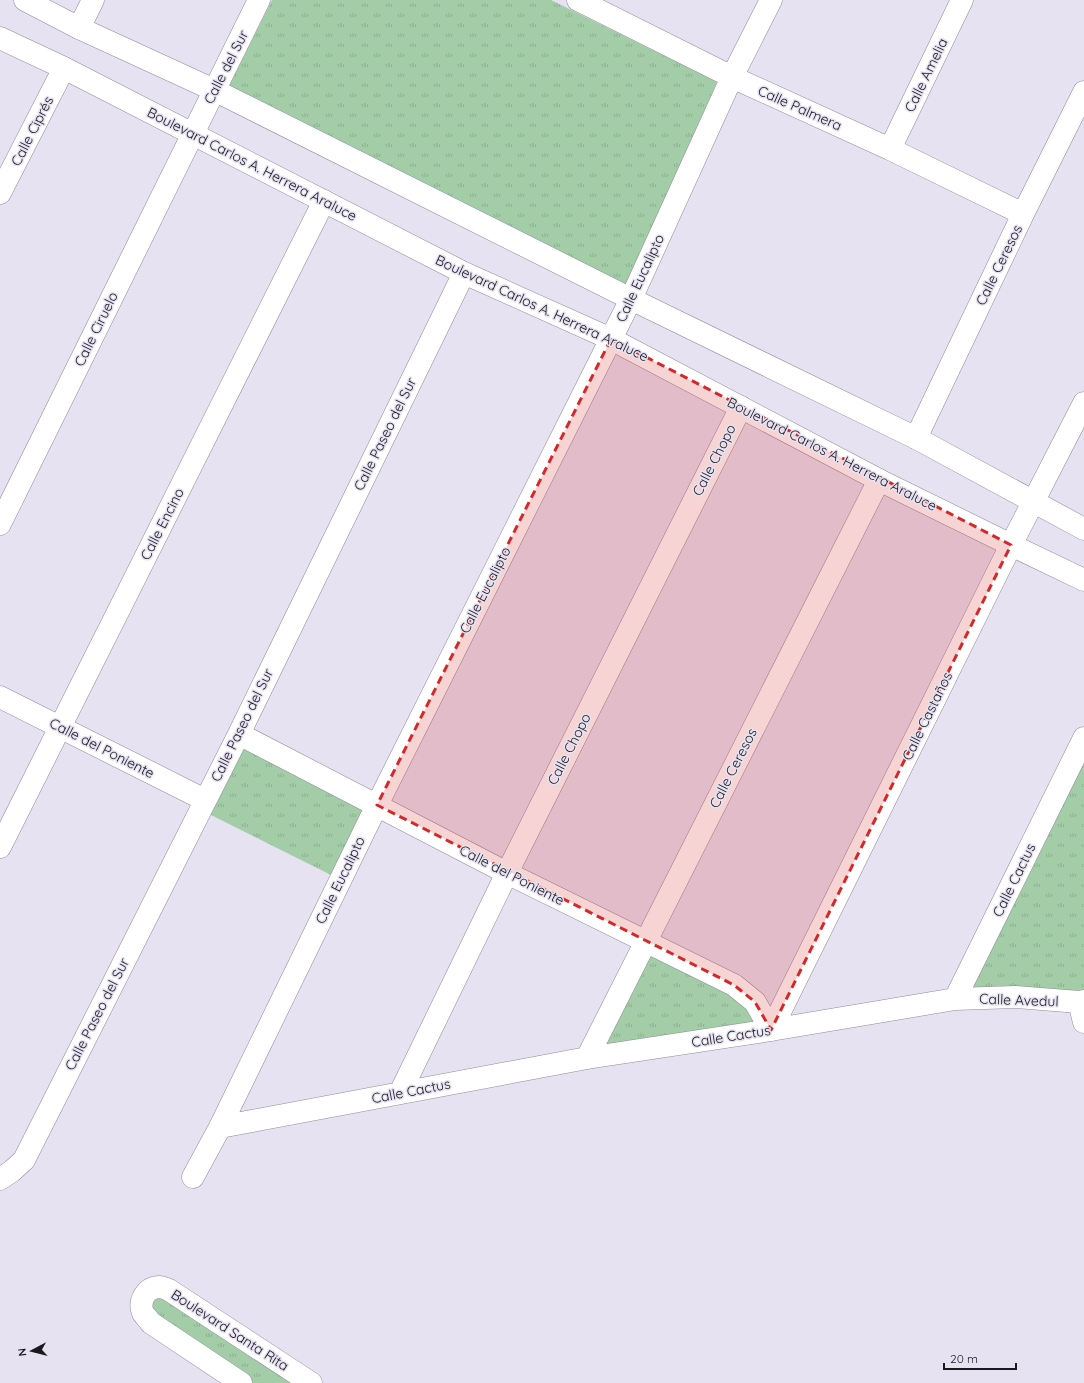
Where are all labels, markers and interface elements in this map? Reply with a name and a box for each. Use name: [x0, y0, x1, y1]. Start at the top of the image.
street label: Calle del Sur: [200, 27, 253, 107]
street label: Calle Amelia: [900, 35, 952, 115]
street label: Calle Palmera: [755, 81, 845, 135]
street label: Calle Ciprés: [7, 93, 57, 169]
street label: Boulevard Carlos A. Herrera Araluce: [144, 103, 360, 225]
street label: Calle Ceresos: [972, 222, 1026, 308]
street label: Calle Eucalipto: [612, 231, 668, 325]
street label: Boulevard Carlos A. Herrera Araluce: [433, 251, 651, 365]
street label: Calle Ciruelo: [70, 289, 122, 369]
street label: Calle Paseo del Sur: [350, 374, 420, 494]
street label: Boulevard Carlos A. Herrera Araluce: [724, 393, 940, 515]
street label: Calle Chopo: [688, 421, 740, 499]
street label: Calle Encino: [136, 485, 188, 563]
street label: Calle Eucalipto: [455, 544, 515, 636]
street label: Calle Paseo del Sur: [207, 665, 277, 785]
street label: Calle Castaños: [898, 669, 956, 763]
street label: Calle Chopo: [543, 710, 595, 788]
street label: Calle del Poniente: [46, 714, 158, 782]
street label: Calle Ceresos: [705, 725, 761, 811]
street label: Calle Eucalipto: [311, 833, 369, 927]
street label: Calle Cactus: [988, 840, 1040, 920]
street label: Calle del Poniente: [456, 841, 568, 909]
street label: Calle Paseo del Sur: [61, 954, 133, 1073]
street label: Calle Avedul: [979, 990, 1059, 1010]
street label: Calle Cactus: [690, 1021, 772, 1051]
street label: Calle Cactus: [370, 1075, 452, 1107]
street label: Boulevard Santa Rita: [168, 1285, 292, 1375]
north arrow: [12, 1331, 52, 1371]
scale bar: [944, 1345, 1016, 1371]
text: N: [15, 1347, 30, 1357]
text: 20 m: [950, 1351, 978, 1366]

